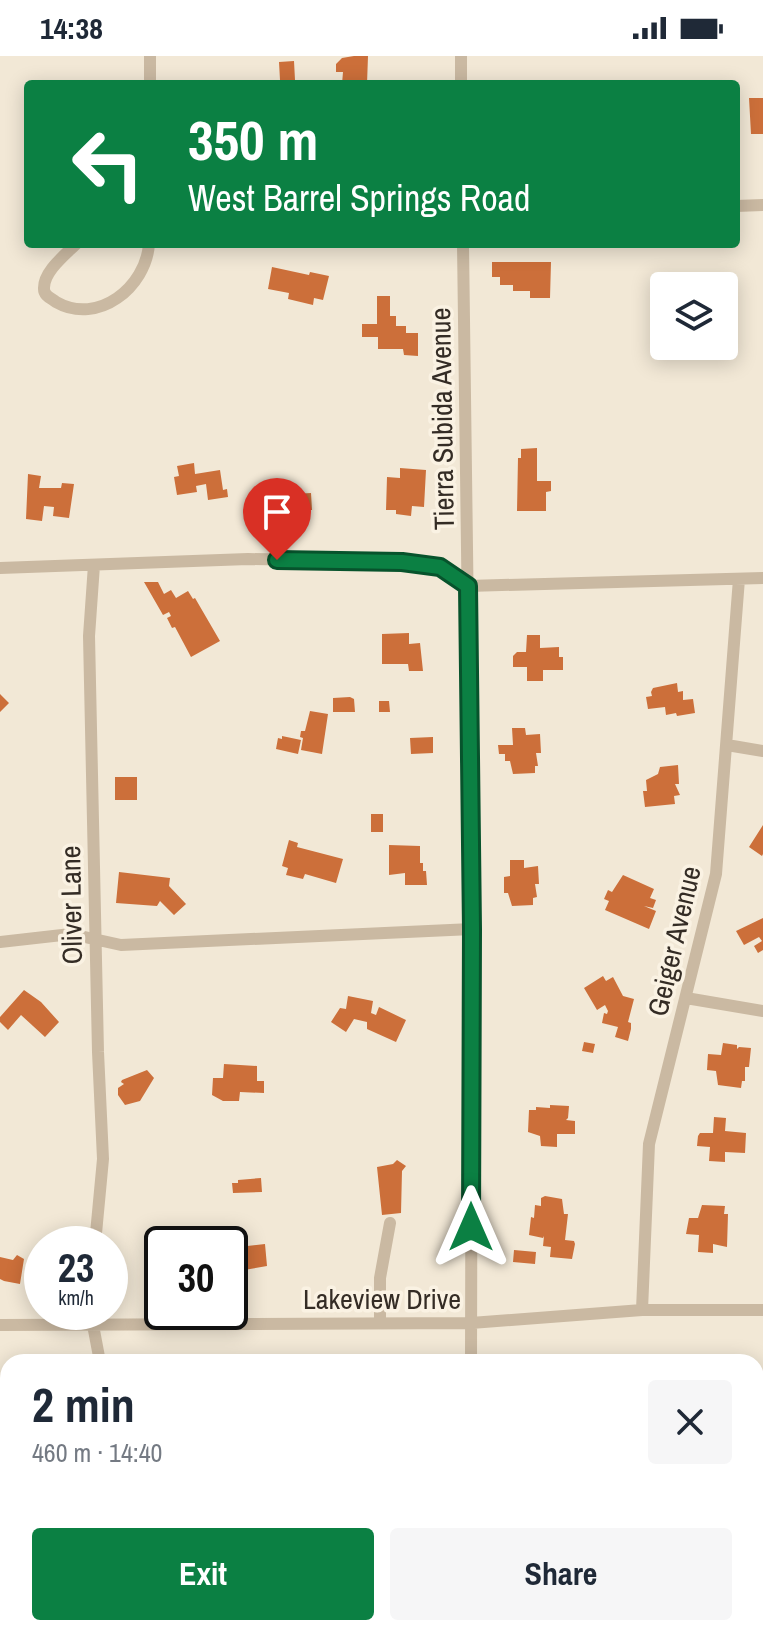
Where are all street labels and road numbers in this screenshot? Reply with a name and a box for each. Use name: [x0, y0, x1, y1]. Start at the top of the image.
street label: Tierra Subida Avenue: [421, 307, 463, 531]
street label: Oliver Lane: [51, 845, 91, 965]
street label: Geiger Avenue: [638, 862, 710, 1020]
street label: Lakeview Drive: [303, 1280, 461, 1318]

